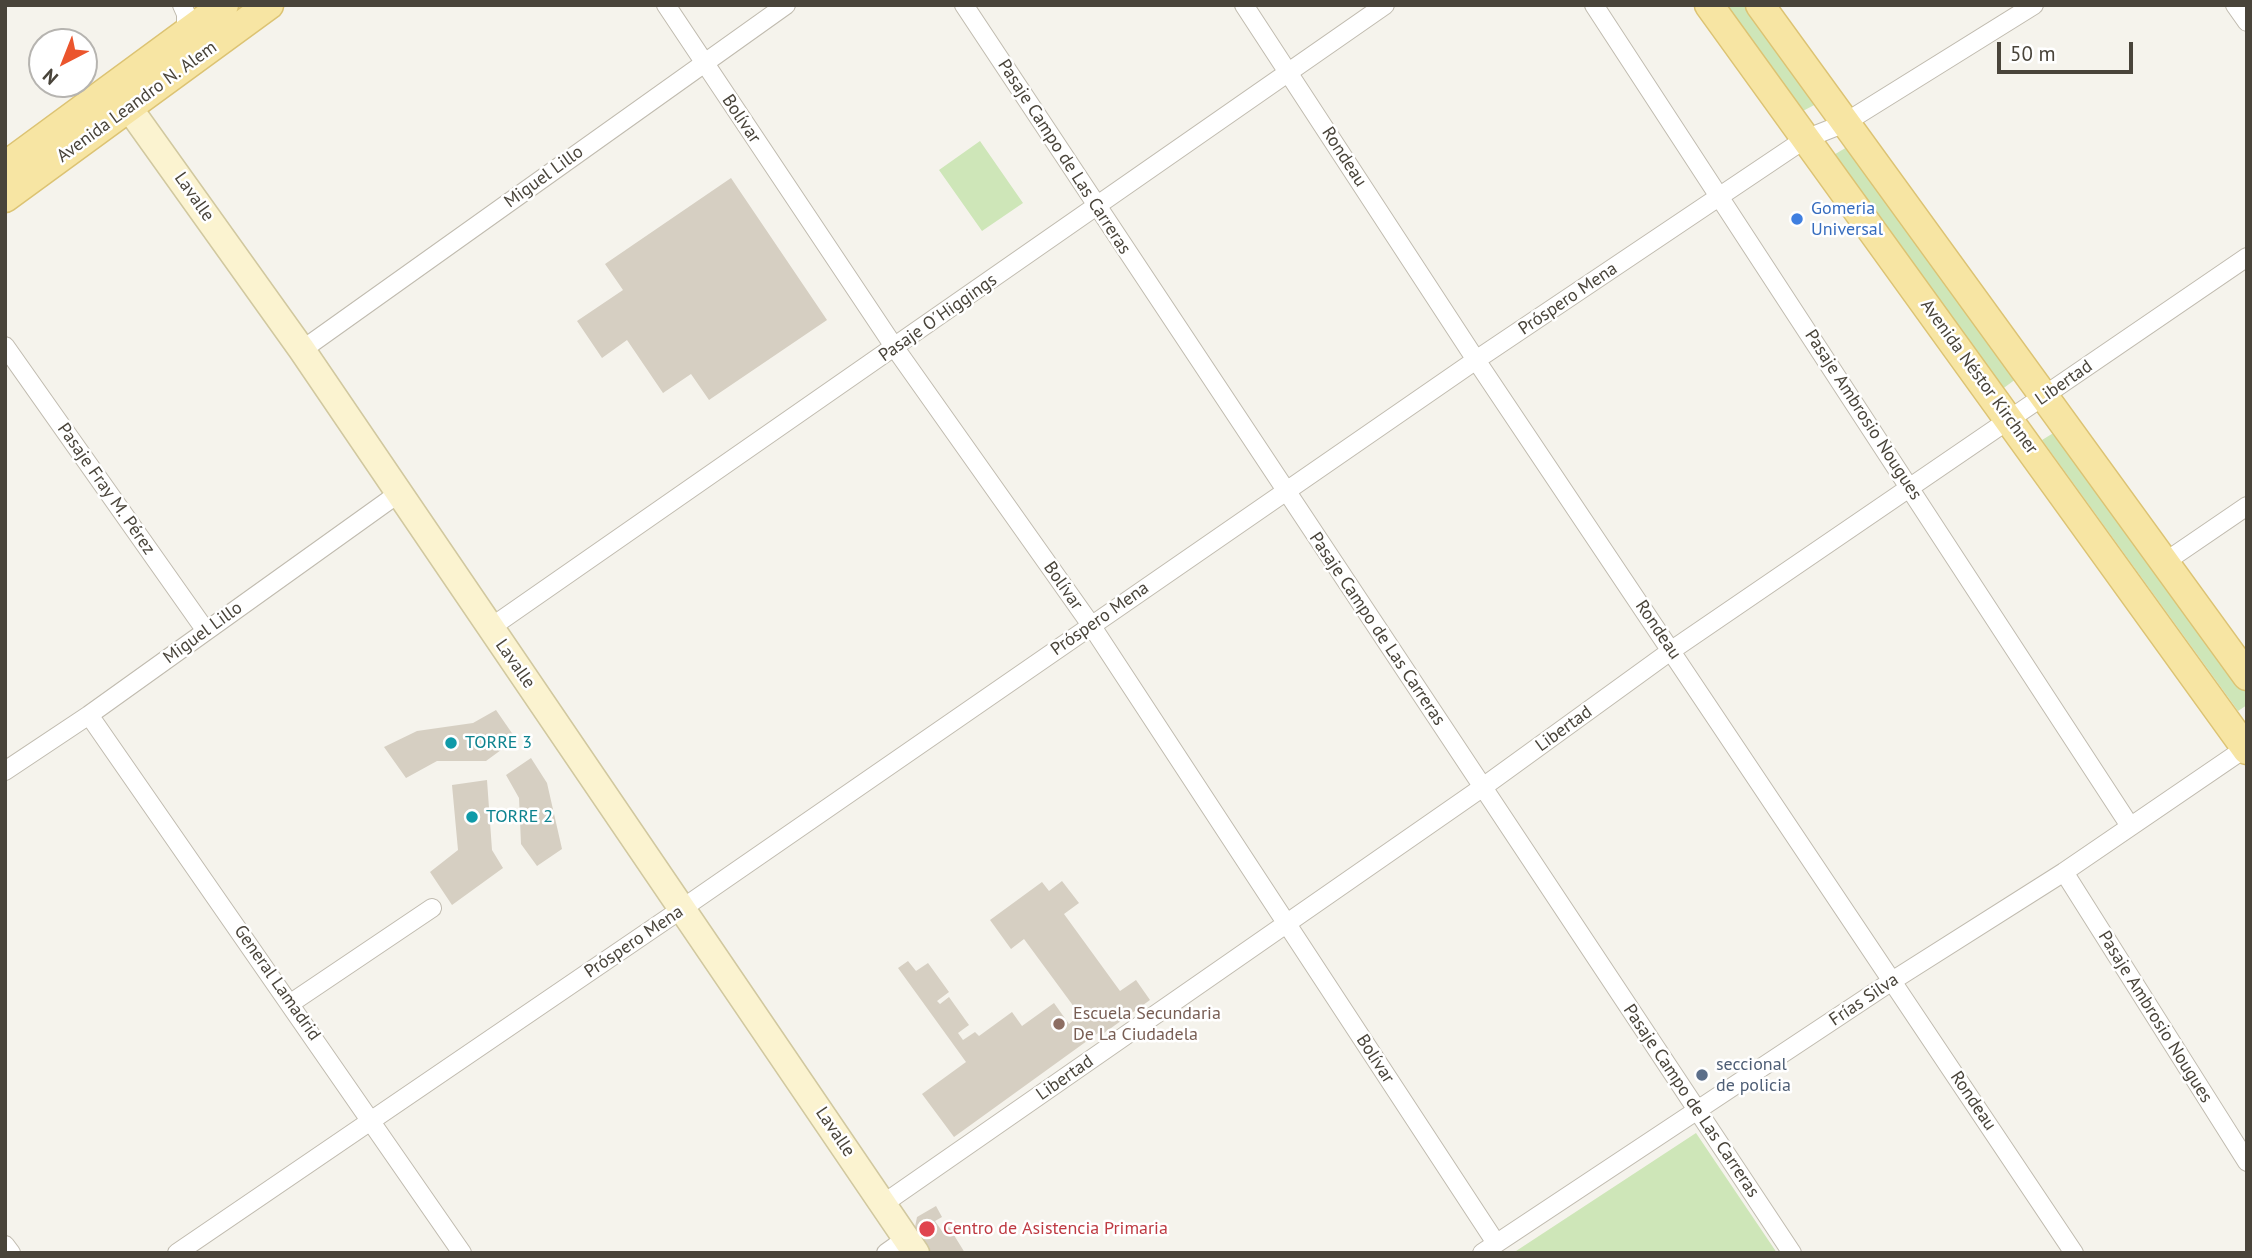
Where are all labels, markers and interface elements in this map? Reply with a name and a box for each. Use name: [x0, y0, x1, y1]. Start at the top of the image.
north arrow: [28, 28, 98, 98]
scale bar: [2000, 28, 2136, 72]
street label: Avenida Leandro N. Alem: [53, 37, 221, 167]
text: 50 m: [2010, 40, 2056, 67]
street label: Pasaje Campo de Las Carreras: [993, 55, 1135, 259]
text: N: [38, 64, 63, 90]
street label: Bolívar: [717, 91, 765, 147]
street label: Rondeau: [1317, 123, 1371, 191]
street label: Miguel Lillo: [500, 141, 588, 213]
street label: Lavalle: [169, 168, 219, 226]
place label: Gomeria Universal: [1811, 198, 1883, 241]
marker: Gomeria Universal: [1789, 211, 1805, 227]
street label: Próspero Mena: [1515, 258, 1621, 340]
street label: Pasaje O´Higgings: [875, 269, 1001, 367]
street label: Avenida Néstor Kirchner: [1916, 295, 2042, 459]
street label: Pasaje Ambrosio Nougues: [1800, 326, 1926, 504]
street label: Libertad: [2031, 356, 2097, 410]
street label: Pasaje Fray M. Pérez: [52, 419, 160, 559]
street label: Pasaje Campo de Las Carreras: [1304, 528, 1450, 730]
street label: Bolívar: [1039, 558, 1087, 614]
street label: Próspero Mena: [1047, 577, 1153, 661]
street label: Rondeau: [1630, 596, 1686, 664]
street label: Miguel Lillo: [159, 597, 247, 669]
street label: Lavalle: [490, 635, 540, 693]
street label: Libertad: [1532, 701, 1596, 757]
place label: TORRE 3: [465, 732, 532, 754]
marker: TORRE 3: [443, 735, 459, 751]
place label: TORRE 2: [486, 806, 553, 828]
marker: TORRE 2: [464, 809, 480, 825]
street label: Próspero Mena: [581, 901, 687, 983]
street label: General Lamadrid: [229, 921, 325, 1045]
street label: Pasaje Ambrosio Nougues: [2093, 927, 2217, 1107]
street label: Frías Silva: [1825, 969, 1903, 1031]
street label: Pasaje Campo de Las Carreras: [1618, 1000, 1764, 1202]
place label: Escuela Secundaria De La Ciudadela: [1073, 1003, 1221, 1046]
marker: Escuela Secundaria De La Ciudadela: [1051, 1016, 1067, 1032]
street label: Bolívar: [1351, 1030, 1399, 1088]
street label: Libertad: [1032, 1051, 1098, 1105]
place label: seccional de policia: [1716, 1054, 1791, 1096]
marker: seccional de policia: [1694, 1067, 1710, 1083]
street label: Rondeau: [1945, 1067, 2001, 1135]
street label: Lavalle: [811, 1103, 859, 1161]
place label: Centro de Asistencia Primaria: [943, 1218, 1168, 1240]
marker: Centro de Asistencia Primaria: [917, 1219, 937, 1239]

